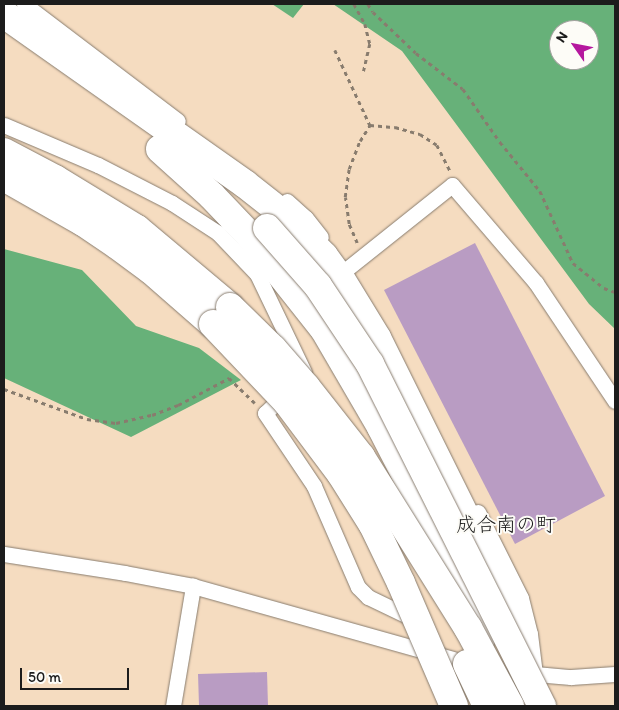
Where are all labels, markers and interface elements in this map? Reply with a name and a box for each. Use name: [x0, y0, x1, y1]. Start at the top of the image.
north arrow: [549, 20, 599, 70]
text: N: [552, 29, 572, 46]
district label: 成合南の町: [456, 512, 556, 536]
scale bar: [22, 658, 131, 690]
text: 50 m: [28, 668, 61, 686]

